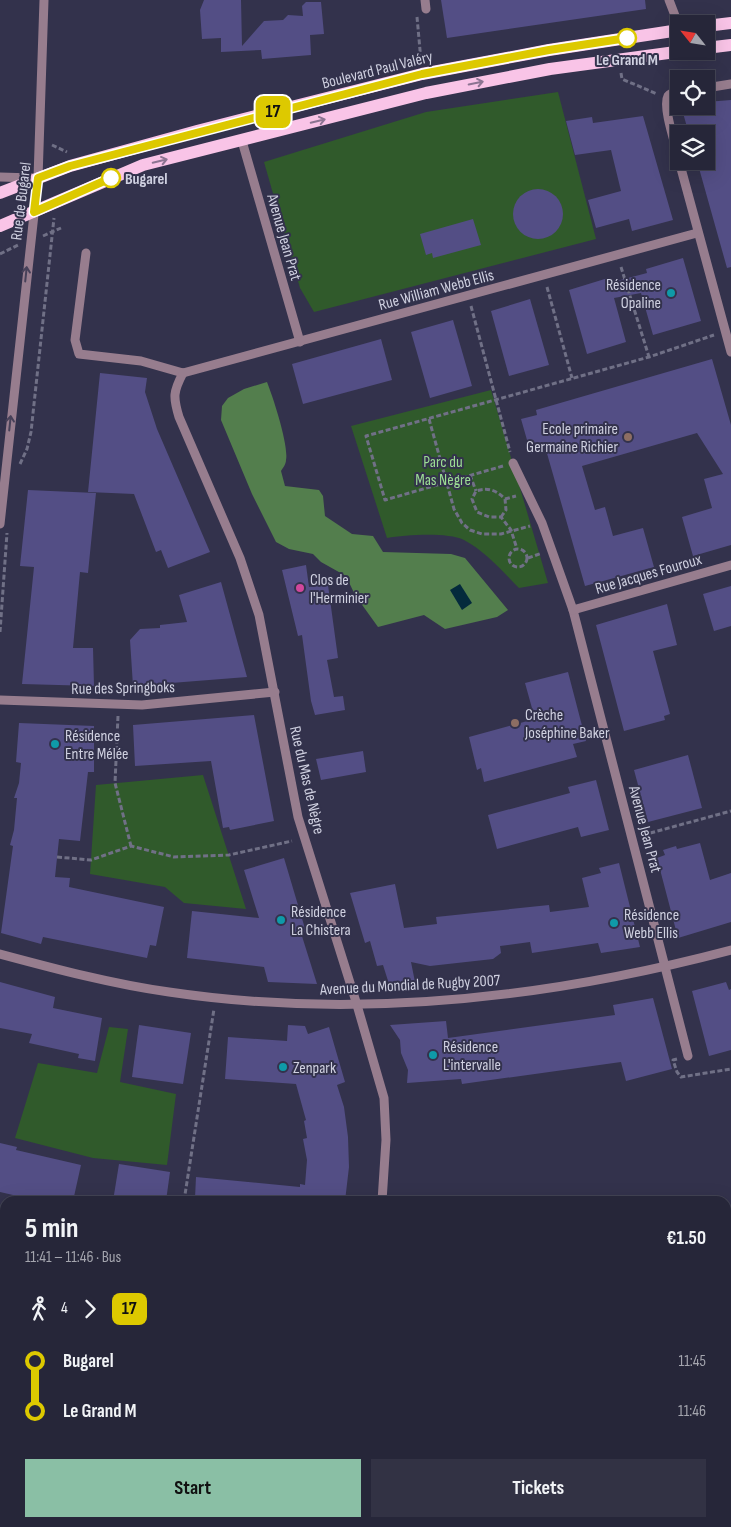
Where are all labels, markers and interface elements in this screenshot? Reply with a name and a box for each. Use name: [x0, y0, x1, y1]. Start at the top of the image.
north arrow: [670, 15, 715, 60]
map controls: [670, 15, 715, 170]
marker: Le Grand M: [617, 28, 637, 48]
street label: Boulevard Paul Valéry: [320, 48, 435, 93]
place label: Le Grand M: [596, 51, 658, 70]
button: locate: [670, 70, 715, 115]
one-way arrow: [467, 78, 483, 87]
line badge: 17: [250, 96, 296, 128]
text: 17: [266, 101, 280, 122]
one-way arrow: [309, 116, 325, 125]
button: layers: [670, 125, 715, 170]
one-way arrow: [152, 156, 168, 165]
street label: Rue de Bugarel: [7, 161, 36, 241]
marker: Bugarel: [101, 168, 121, 188]
place label: Bugarel: [125, 170, 168, 189]
street label: Avenue Jean Prat: [262, 191, 305, 283]
one-way arrow: [21, 266, 31, 282]
street label: Rue William Webb Ellis: [377, 266, 496, 315]
place label: Résidence Opaline: [606, 276, 661, 313]
marker: Résidence Opaline: [665, 287, 677, 299]
one-way arrow: [5, 416, 15, 432]
place label: Ecole primaire Germaine Richier: [526, 420, 618, 457]
marker: Ecole primaire Germaine Richier: [622, 431, 634, 443]
park label: Parc du Mas Nègre: [415, 453, 471, 490]
street label: Rue Jacques Fouroux: [593, 550, 704, 599]
place label: Clos de l'Herminier: [310, 571, 369, 608]
marker: Clos de l'Herminier: [294, 582, 306, 594]
street label: Rue des Springboks: [71, 678, 175, 699]
place label: Crèche Joséphine Baker: [524, 706, 610, 743]
marker: Crèche Joséphine Baker: [509, 717, 521, 729]
street label: Rue du Mas de Nègre: [285, 724, 328, 836]
place label: Résidence Entre Mélée: [65, 727, 129, 764]
marker: Résidence Entre Mélée: [49, 738, 61, 750]
street label: Avenue Jean Prat: [624, 783, 665, 875]
place label: Résidence La Chistera: [291, 903, 351, 940]
place label: Résidence Webb Ellis: [624, 906, 679, 943]
marker: Résidence La Chistera: [275, 914, 287, 926]
marker: Résidence Webb Ellis: [608, 917, 620, 929]
street label: Avenue du Mondial de Rugby 2007: [318, 971, 501, 1000]
place label: Résidence L'intervalle: [443, 1038, 501, 1075]
marker: Résidence L'intervalle: [427, 1049, 439, 1061]
place label: Zenpark: [293, 1059, 336, 1078]
marker: Zenpark: [277, 1061, 289, 1073]
text: 5 min: [25, 1212, 78, 1245]
text: €1.50: [666, 1227, 706, 1250]
text: 11:41 – 11:46 · Bus: [25, 1248, 121, 1267]
icon: walk: [25, 1295, 53, 1323]
icon: forward: [76, 1295, 104, 1323]
text: 17: [122, 1298, 137, 1319]
text: 4: [61, 1299, 68, 1318]
text: Bugarel: [63, 1350, 114, 1373]
text: 11:45: [679, 1352, 706, 1371]
text: Le Grand M: [63, 1400, 137, 1423]
text: 11:46: [678, 1402, 706, 1421]
button: Start: [25, 1459, 361, 1517]
button: Tickets: [371, 1459, 706, 1517]

